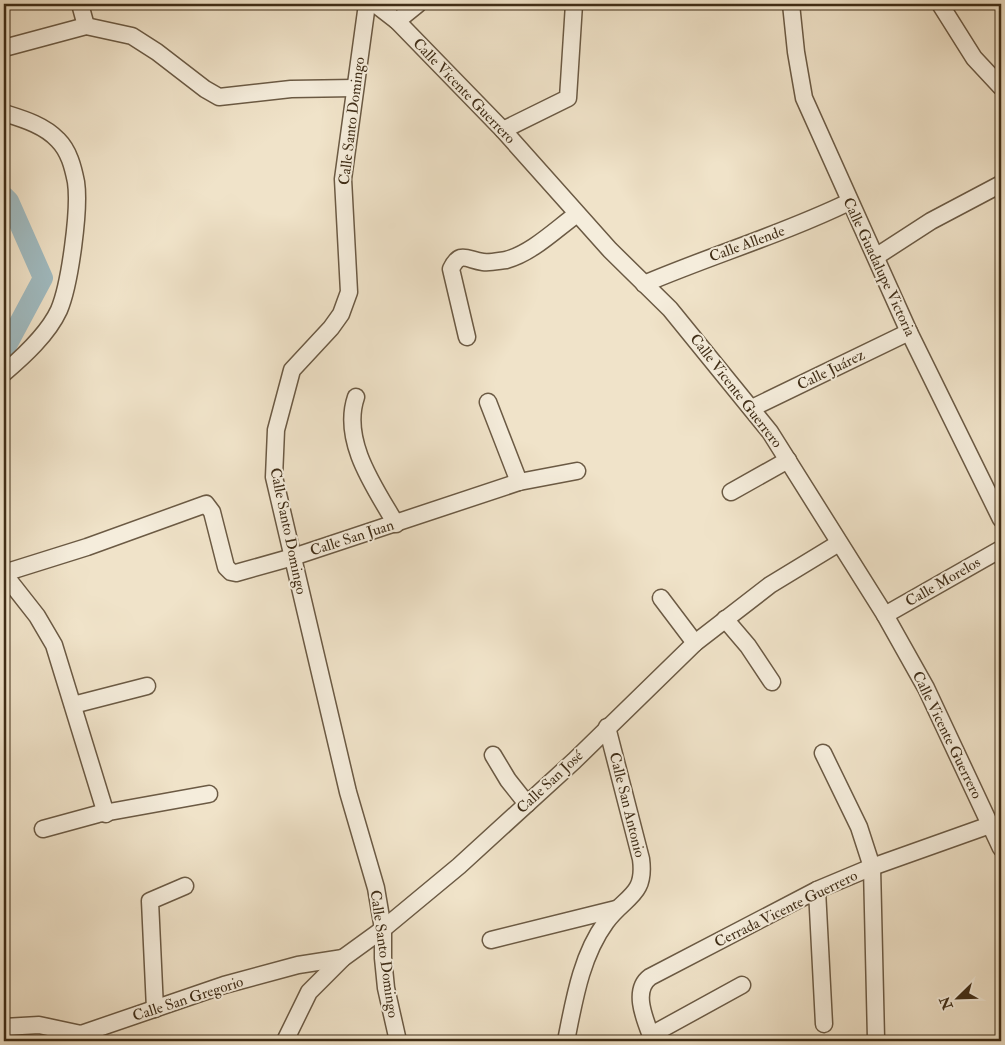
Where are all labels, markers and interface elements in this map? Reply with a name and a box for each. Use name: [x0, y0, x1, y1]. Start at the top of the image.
street label: Calle Vicente Guerrero: [409, 34, 519, 148]
street label: Calle Santo Domingo: [335, 56, 369, 186]
street label: Calle Guadalupe Victoria: [838, 195, 920, 341]
street label: Calle Allende: [707, 222, 787, 266]
street label: Calle Vicente Guerrero: [686, 330, 786, 452]
street label: Calle Juárez: [794, 345, 868, 395]
street label: Calle Santo Domingo: [265, 466, 311, 596]
street label: Calle San Juan: [308, 515, 397, 561]
street label: Calle Morelos: [902, 553, 984, 611]
street label: Calle Vicente Guerrero: [908, 668, 986, 802]
street label: Calle San José: [513, 746, 588, 818]
street label: Calle San Antonio: [605, 750, 649, 860]
street label: Cerrada Vicente Guerrero: [711, 866, 861, 952]
street label: Calle Santo Domingo: [366, 889, 402, 1019]
street label: Calle San Gregorio: [130, 972, 246, 1026]
north arrow: [932, 972, 982, 1022]
text: N: [936, 993, 957, 1013]

